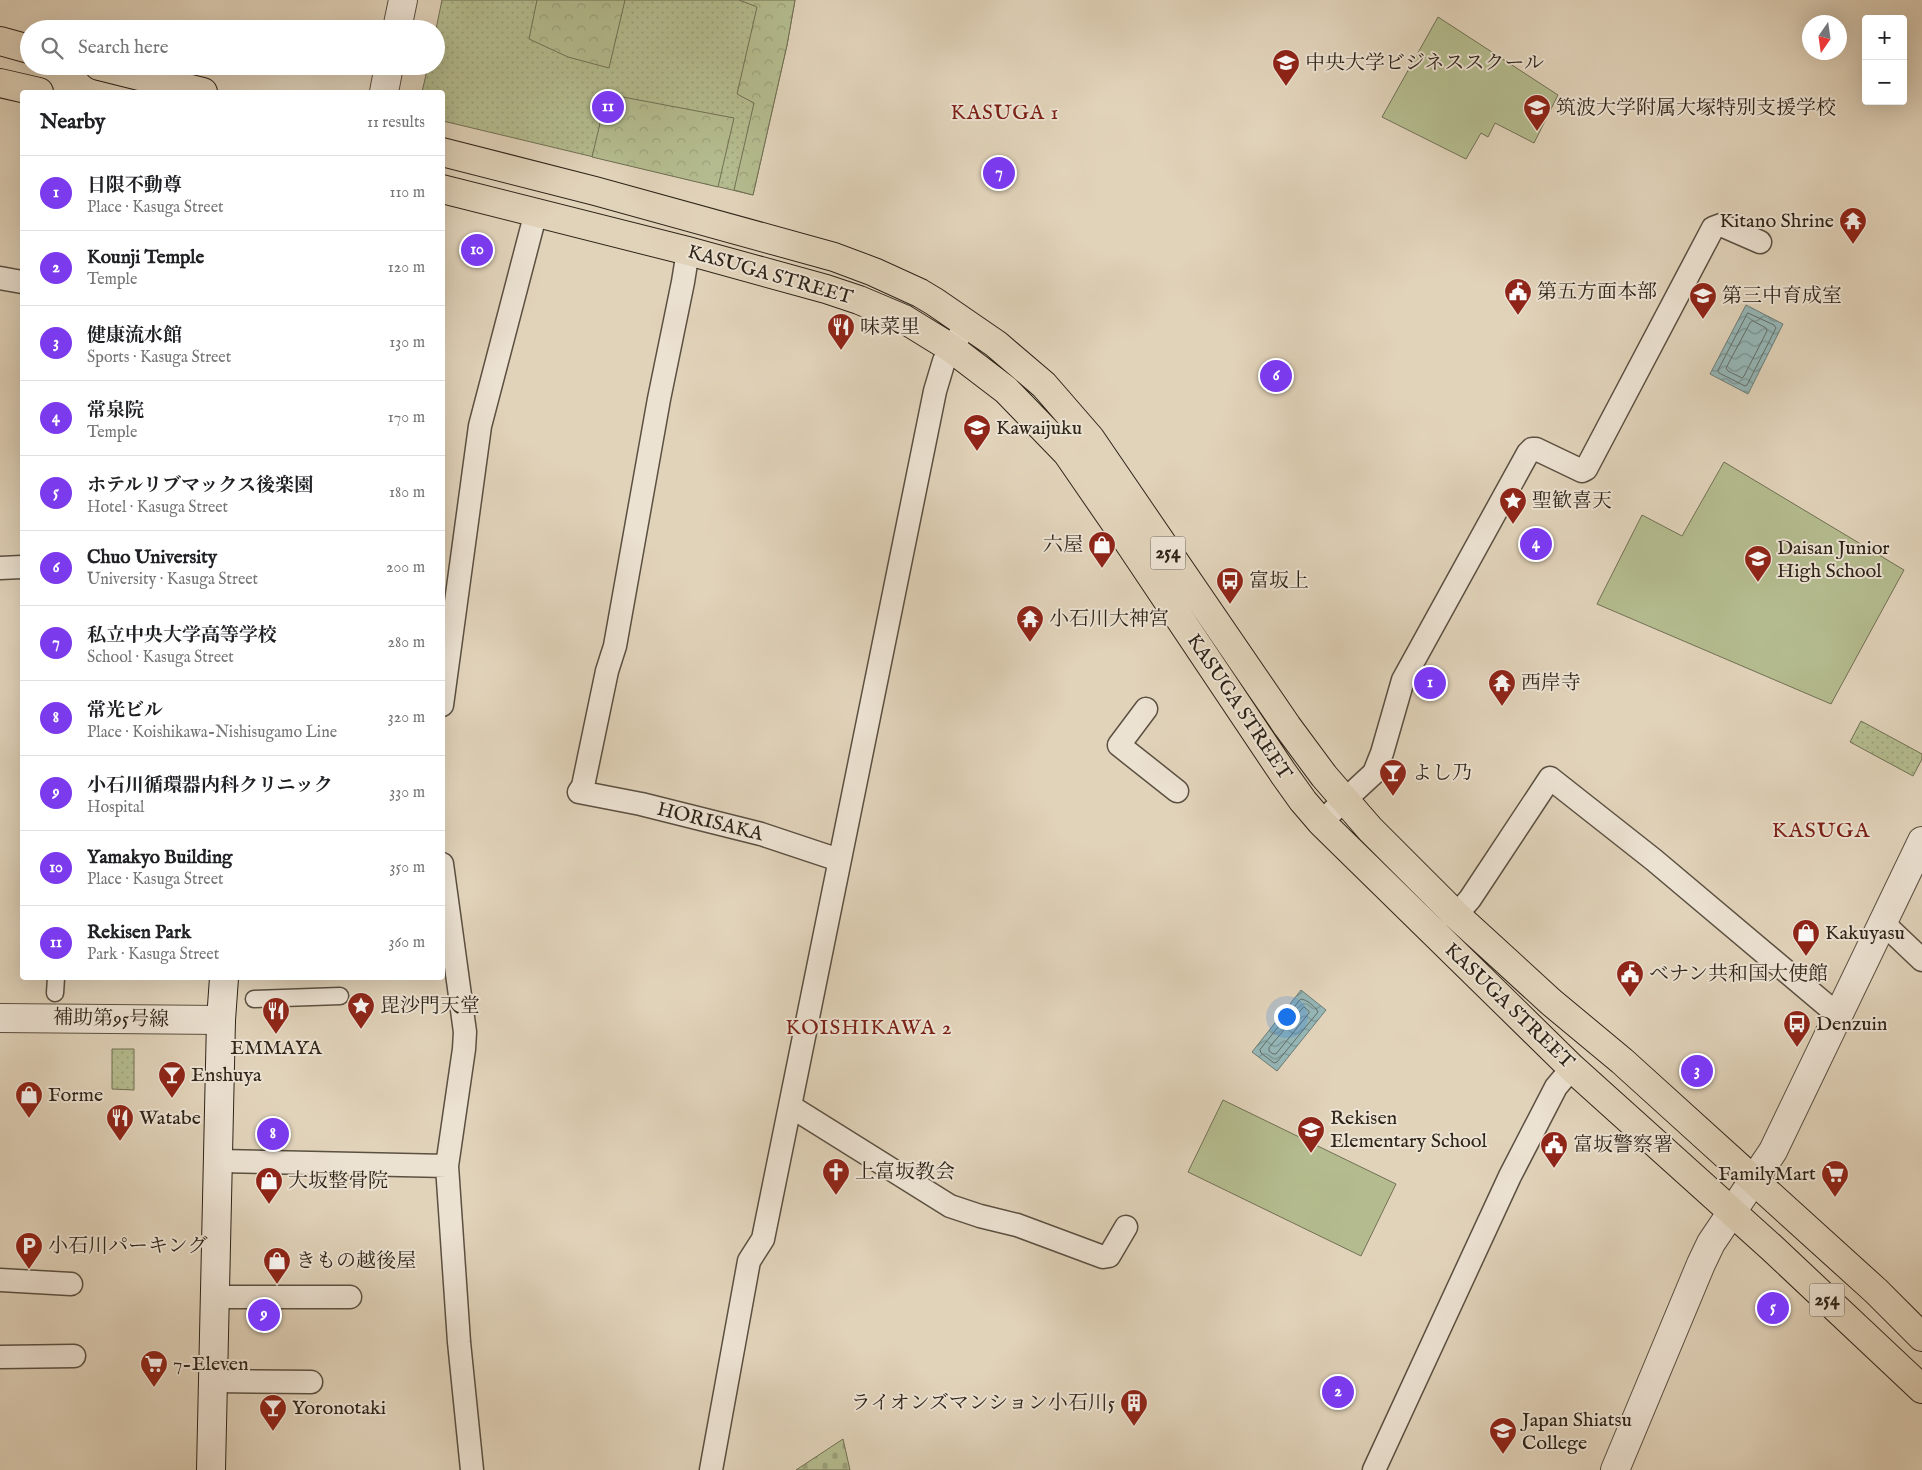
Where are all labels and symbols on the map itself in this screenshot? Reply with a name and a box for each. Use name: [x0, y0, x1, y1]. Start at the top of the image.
north arrow: [1802, 15, 1847, 60]
school or university icon: 中央大学ビジネススクール: [1271, 48, 1301, 87]
place label: 中央大学ビジネススクール: [1305, 51, 1544, 76]
pin: 11: [592, 88, 624, 126]
school or university icon: 筑波大学附属大塚特別支援学校: [1522, 93, 1552, 132]
place label: 筑波大学附属大塚特別支援学校: [1556, 96, 1836, 121]
district label: KASUGA 1: [951, 100, 1059, 127]
pin: 7: [983, 154, 1015, 192]
temple icon: Kitano Shrine: [1838, 206, 1868, 245]
place label: Kitano Shrine: [1720, 209, 1834, 234]
pin: 10: [461, 231, 493, 269]
street label: KASUGA STREET: [684, 239, 856, 311]
public building icon: 第五方面本部: [1503, 277, 1533, 316]
place label: 第五方面本部: [1537, 280, 1657, 305]
school or university icon: 第三中育成室: [1688, 281, 1718, 320]
place label: 第三中育成室: [1722, 284, 1842, 309]
restaurant icon: 味菜里: [826, 312, 856, 351]
place label: 味菜里: [860, 315, 920, 340]
pin: 6: [1260, 357, 1292, 395]
school or university icon: Kawaijuku: [962, 413, 992, 452]
place label: Kawaijuku: [996, 416, 1082, 441]
place icon: 聖歓喜天: [1498, 486, 1528, 525]
place label: 聖歓喜天: [1532, 489, 1612, 514]
pin: 4: [1520, 525, 1552, 563]
shop icon: 六屋: [1087, 530, 1117, 569]
place label: 六屋: [1043, 533, 1083, 558]
road number: 254: [1150, 536, 1186, 570]
place label: Daisan Junior High School: [1777, 536, 1890, 584]
school or university icon: Daisan Junior High School: [1743, 544, 1773, 583]
bus stop icon: 富坂上: [1215, 566, 1245, 605]
place label: 富坂上: [1249, 569, 1309, 594]
temple icon: 小石川大神宮: [1015, 604, 1045, 643]
place label: 小石川大神宮: [1049, 607, 1169, 632]
street label: KASUGA STREET: [1181, 629, 1297, 785]
pin: 1: [1414, 664, 1446, 702]
temple icon: 西岸寺: [1487, 668, 1517, 707]
place label: 西岸寺: [1521, 671, 1581, 696]
bar icon: よし乃: [1378, 758, 1408, 797]
place label: よし乃: [1412, 761, 1472, 786]
street label: HORISAKA: [654, 797, 766, 847]
district label: KASUGA: [1772, 817, 1870, 845]
shop icon: Kakuyasu: [1791, 918, 1821, 957]
place label: Kakuyasu: [1825, 921, 1905, 946]
street label: KASUGA STREET: [1439, 938, 1579, 1075]
public building icon: ベナン共和国大使館: [1615, 959, 1645, 998]
place label: ベナン共和国大使館: [1649, 962, 1828, 987]
place icon: 毘沙門天堂: [346, 991, 376, 1030]
place label: 毘沙門天堂: [380, 994, 480, 1019]
restaurant icon: EMMAYA: [261, 996, 291, 1035]
your location: [1274, 1004, 1300, 1030]
street label: 補助第95号線: [53, 1005, 169, 1033]
bus stop icon: Denzuin: [1782, 1009, 1812, 1048]
place label: Denzuin: [1816, 1012, 1888, 1037]
district label: KOISHIKAWA 2: [785, 1015, 953, 1042]
place label: EMMAYA: [230, 1036, 322, 1061]
pin: 3: [1681, 1052, 1713, 1090]
bar icon: Enshuya: [157, 1060, 187, 1099]
place label: Enshuya: [191, 1063, 262, 1088]
shop icon: Forme: [14, 1080, 44, 1119]
place label: Forme: [48, 1083, 103, 1108]
restaurant icon: Watabe: [105, 1103, 135, 1142]
place label: Watabe: [139, 1106, 201, 1131]
place label: Rekisen Elementary School: [1330, 1106, 1488, 1154]
pin: 8: [257, 1115, 289, 1153]
school or university icon: Rekisen Elementary School: [1296, 1115, 1326, 1154]
public building icon: 富坂警察署: [1539, 1130, 1569, 1169]
place label: 富坂警察署: [1573, 1133, 1673, 1158]
church icon: 上富坂教会: [821, 1157, 851, 1196]
supermarket icon: FamilyMart: [1820, 1159, 1850, 1198]
place label: 上富坂教会: [855, 1160, 955, 1185]
place label: FamilyMart: [1718, 1162, 1816, 1187]
shop icon: 大坂整骨院: [254, 1166, 284, 1205]
place label: 大坂整骨院: [288, 1169, 388, 1194]
parking icon: 小石川パーキング: [14, 1231, 44, 1270]
place label: 小石川パーキング: [48, 1234, 207, 1259]
shop icon: きもの越後屋: [262, 1246, 292, 1285]
place label: きもの越後屋: [296, 1249, 416, 1274]
road number: 254: [1810, 1284, 1844, 1316]
pin: 5: [1757, 1289, 1789, 1327]
pin: 9: [248, 1296, 280, 1334]
supermarket icon: 7-Eleven: [139, 1349, 169, 1388]
place label: 7-Eleven: [173, 1352, 249, 1377]
pin: 2: [1322, 1373, 1354, 1411]
building icon: ライオンズマンション小石川5: [1119, 1388, 1149, 1427]
place label: ライオンズマンション小石川5: [851, 1391, 1115, 1416]
bar icon: Yoronotaki: [258, 1393, 288, 1432]
place label: Yoronotaki: [292, 1396, 386, 1421]
place label: Japan Shiatsu College: [1520, 1408, 1632, 1456]
school or university icon: Japan Shiatsu College: [1488, 1416, 1518, 1455]

